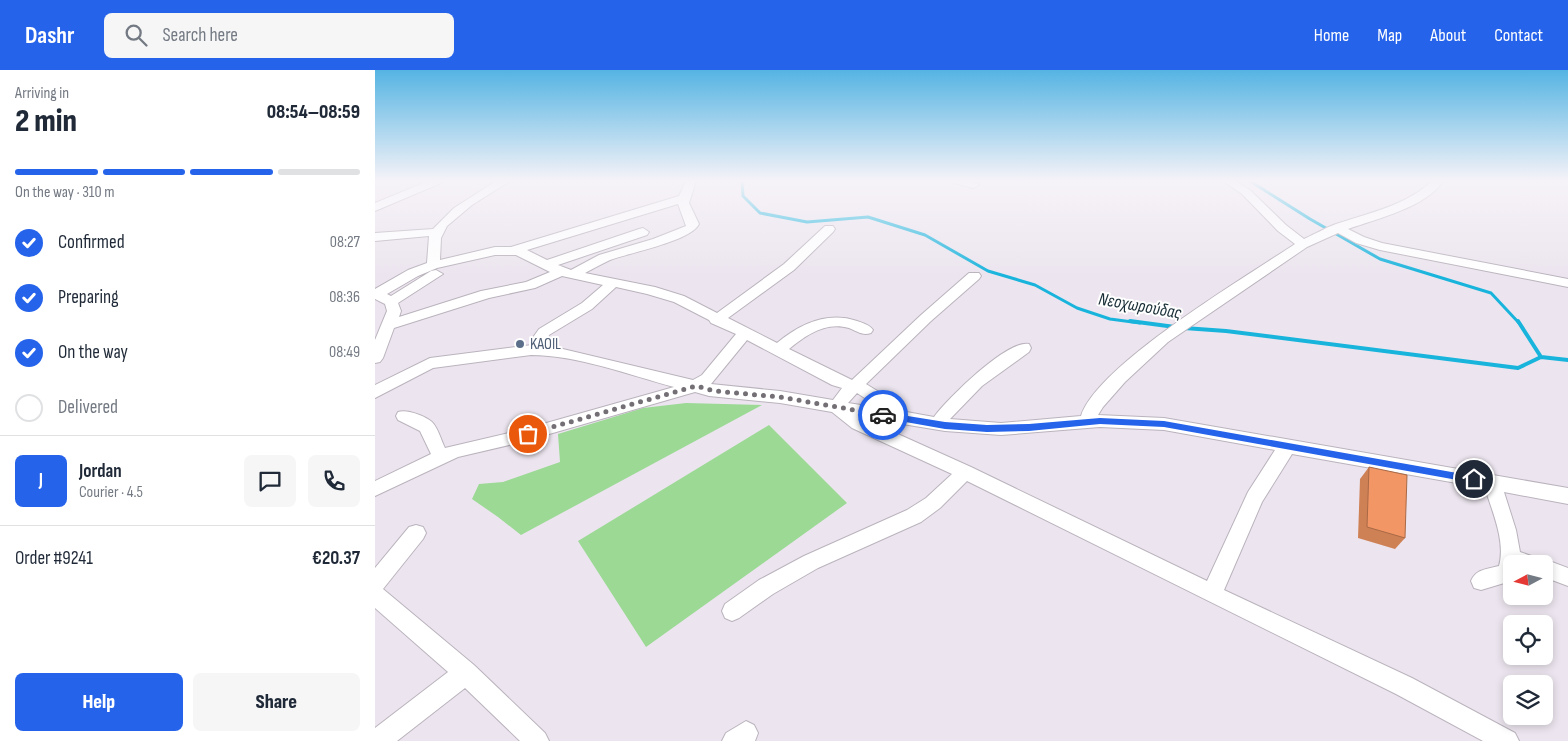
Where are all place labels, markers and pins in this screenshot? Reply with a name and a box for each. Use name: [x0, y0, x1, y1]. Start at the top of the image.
place label: KAOIL: [530, 335, 561, 354]
marker: KAOIL: [514, 338, 526, 350]
pin: [507, 413, 549, 455]
pin: [1453, 458, 1495, 500]

